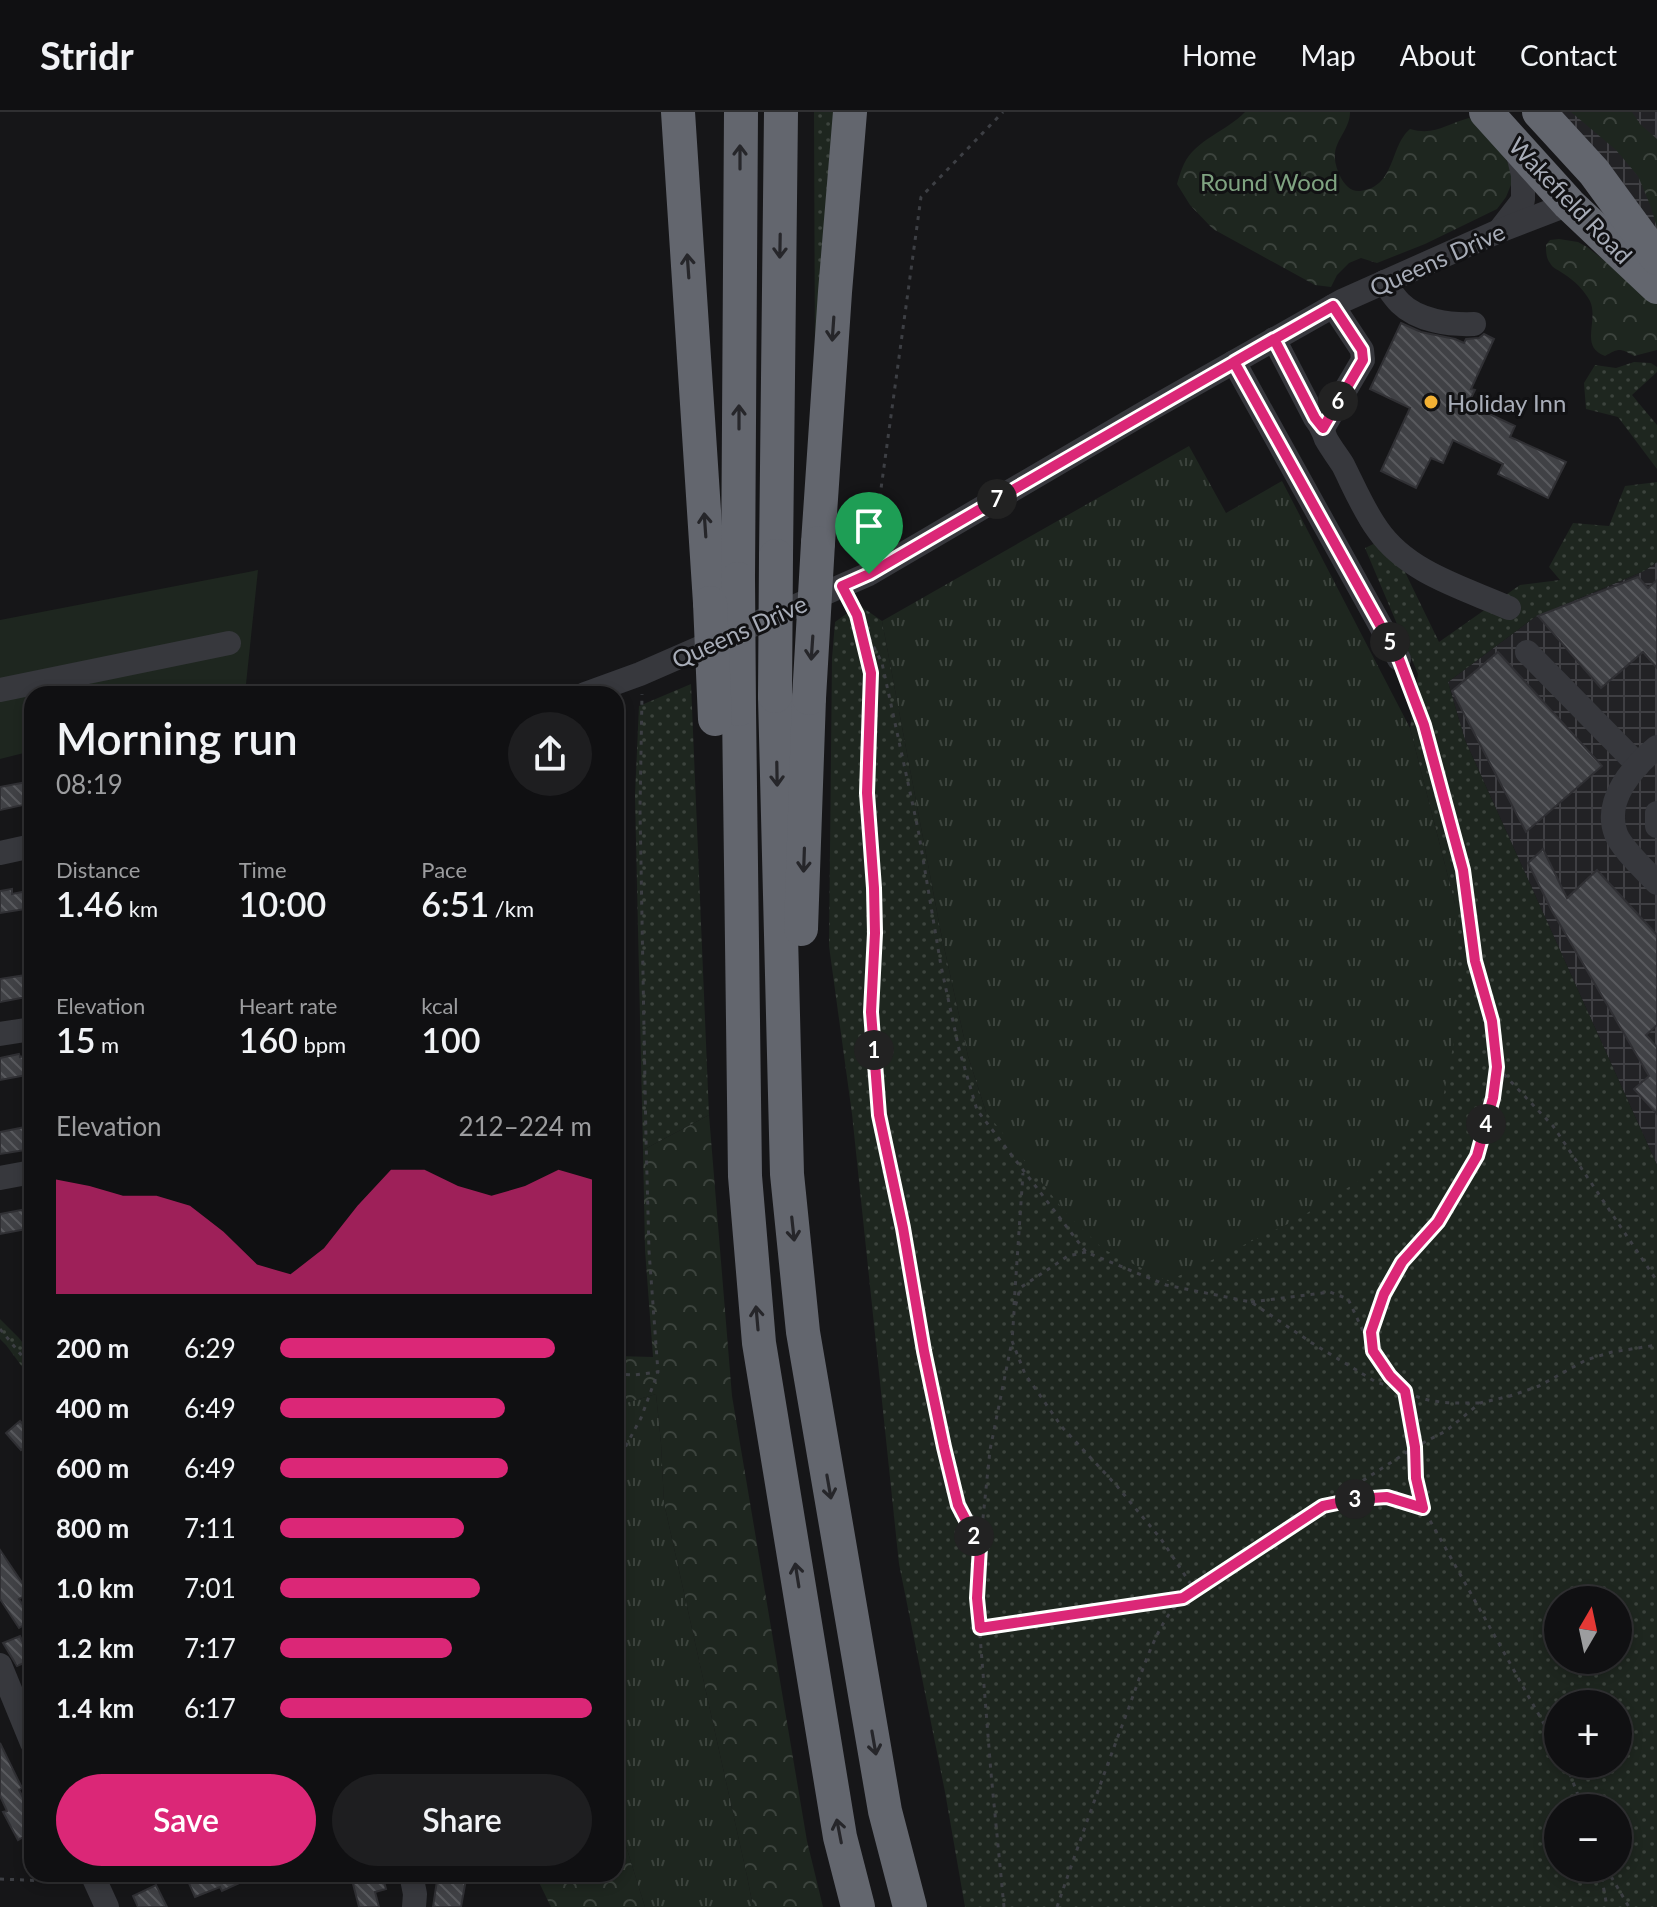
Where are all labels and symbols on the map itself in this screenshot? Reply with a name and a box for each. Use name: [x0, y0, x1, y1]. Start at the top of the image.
street label: Wakefield Road: [1503, 131, 1639, 269]
one-way arrow: [733, 144, 748, 171]
park label: Round Wood: [1200, 167, 1338, 196]
street label: Queens Drive: [1365, 216, 1509, 302]
one-way arrow: [772, 232, 787, 259]
one-way arrow: [680, 253, 695, 280]
one-way arrow: [825, 315, 840, 342]
pin: 6: [1318, 381, 1358, 421]
place label: Holiday Inn: [1447, 388, 1566, 417]
marker: Holiday Inn: [1422, 393, 1440, 411]
one-way arrow: [731, 404, 747, 431]
pin: 7: [977, 479, 1017, 519]
pin: [835, 492, 903, 574]
one-way arrow: [697, 512, 712, 539]
street label: Queens Drive: [667, 588, 811, 674]
pin: 5: [1370, 622, 1410, 662]
one-way arrow: [805, 634, 820, 661]
one-way arrow: [769, 760, 784, 787]
one-way arrow: [797, 846, 812, 873]
pin: 1: [854, 1030, 894, 1070]
pin: 4: [1466, 1104, 1506, 1144]
one-way arrow: [785, 1215, 800, 1242]
one-way arrow: [749, 1305, 764, 1332]
one-way arrow: [823, 1473, 838, 1499]
pin: 3: [1335, 1479, 1375, 1519]
pin: 2: [954, 1516, 994, 1556]
one-way arrow: [789, 1563, 804, 1588]
north arrow: [1544, 1586, 1632, 1674]
one-way arrow: [867, 1730, 882, 1755]
one-way arrow: [831, 1819, 846, 1845]

